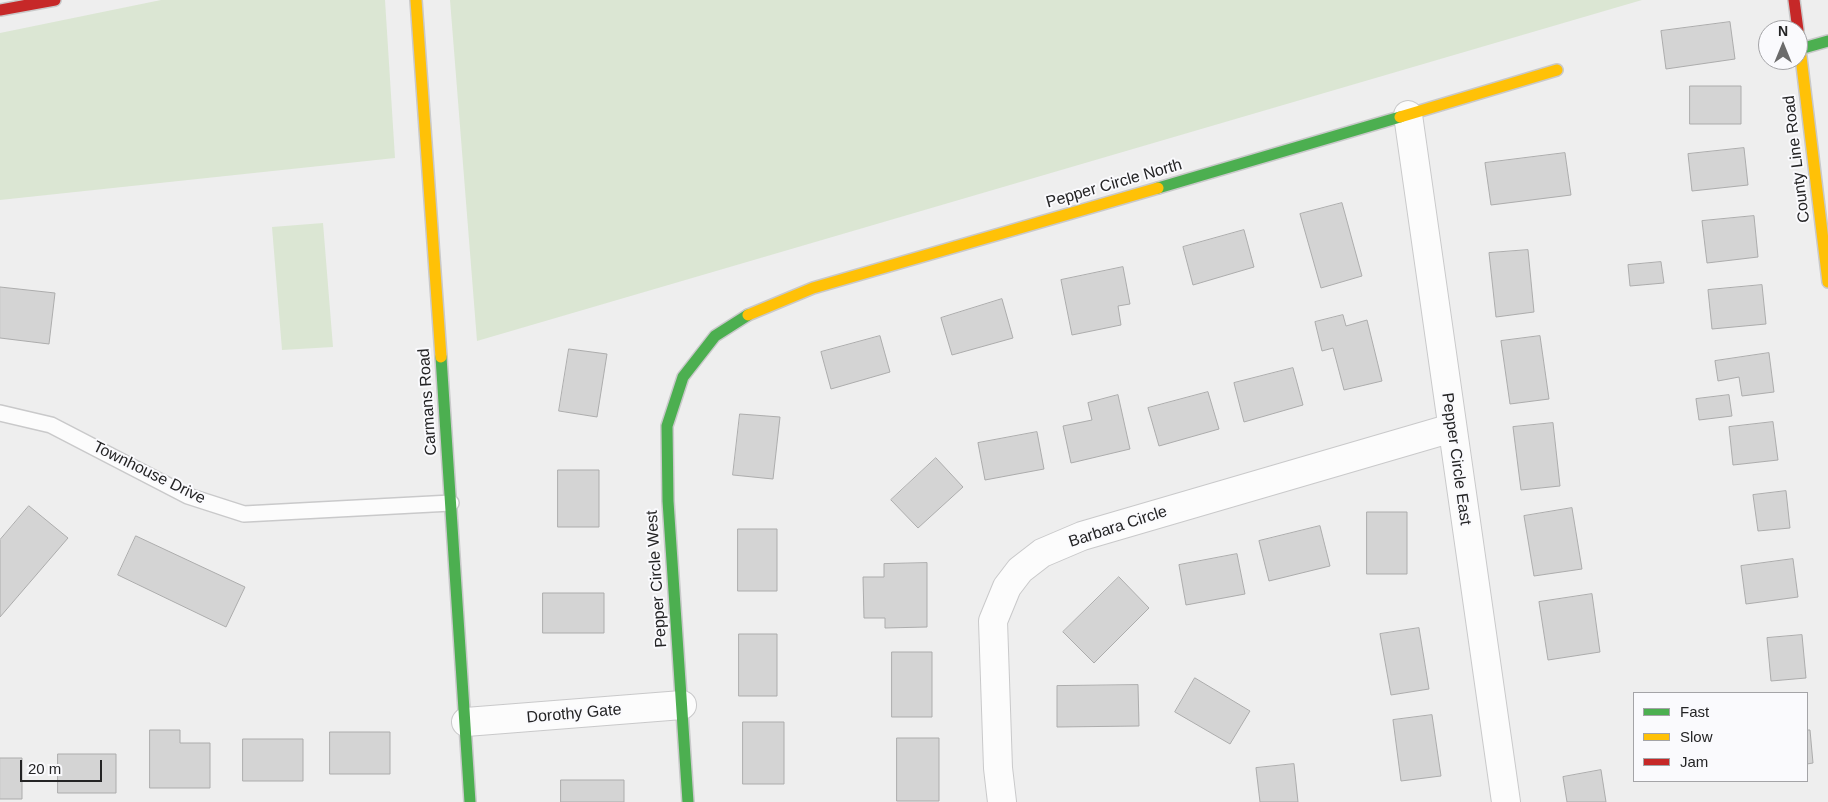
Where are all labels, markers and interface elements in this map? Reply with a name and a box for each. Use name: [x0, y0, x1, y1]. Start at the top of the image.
north arrow: [1758, 20, 1808, 70]
text: N: [1778, 23, 1788, 39]
street label: County Line Road: [1780, 94, 1814, 224]
street label: Pepper Circle North: [1044, 155, 1184, 213]
street label: Carmans Road: [415, 348, 441, 456]
street label: Pepper Circle East: [1437, 392, 1475, 526]
street label: Townhouse Drive: [90, 437, 208, 509]
street label: Barbara Circle: [1066, 502, 1170, 552]
street label: Pepper Circle West: [643, 510, 671, 648]
legend: [1633, 692, 1808, 782]
street label: Dorothy Gate: [526, 700, 622, 728]
text: Fast: [1680, 703, 1709, 720]
text: Slow: [1680, 728, 1713, 745]
scale bar: [22, 750, 105, 782]
text: Jam: [1680, 753, 1708, 770]
text: 20 m: [28, 760, 61, 777]

